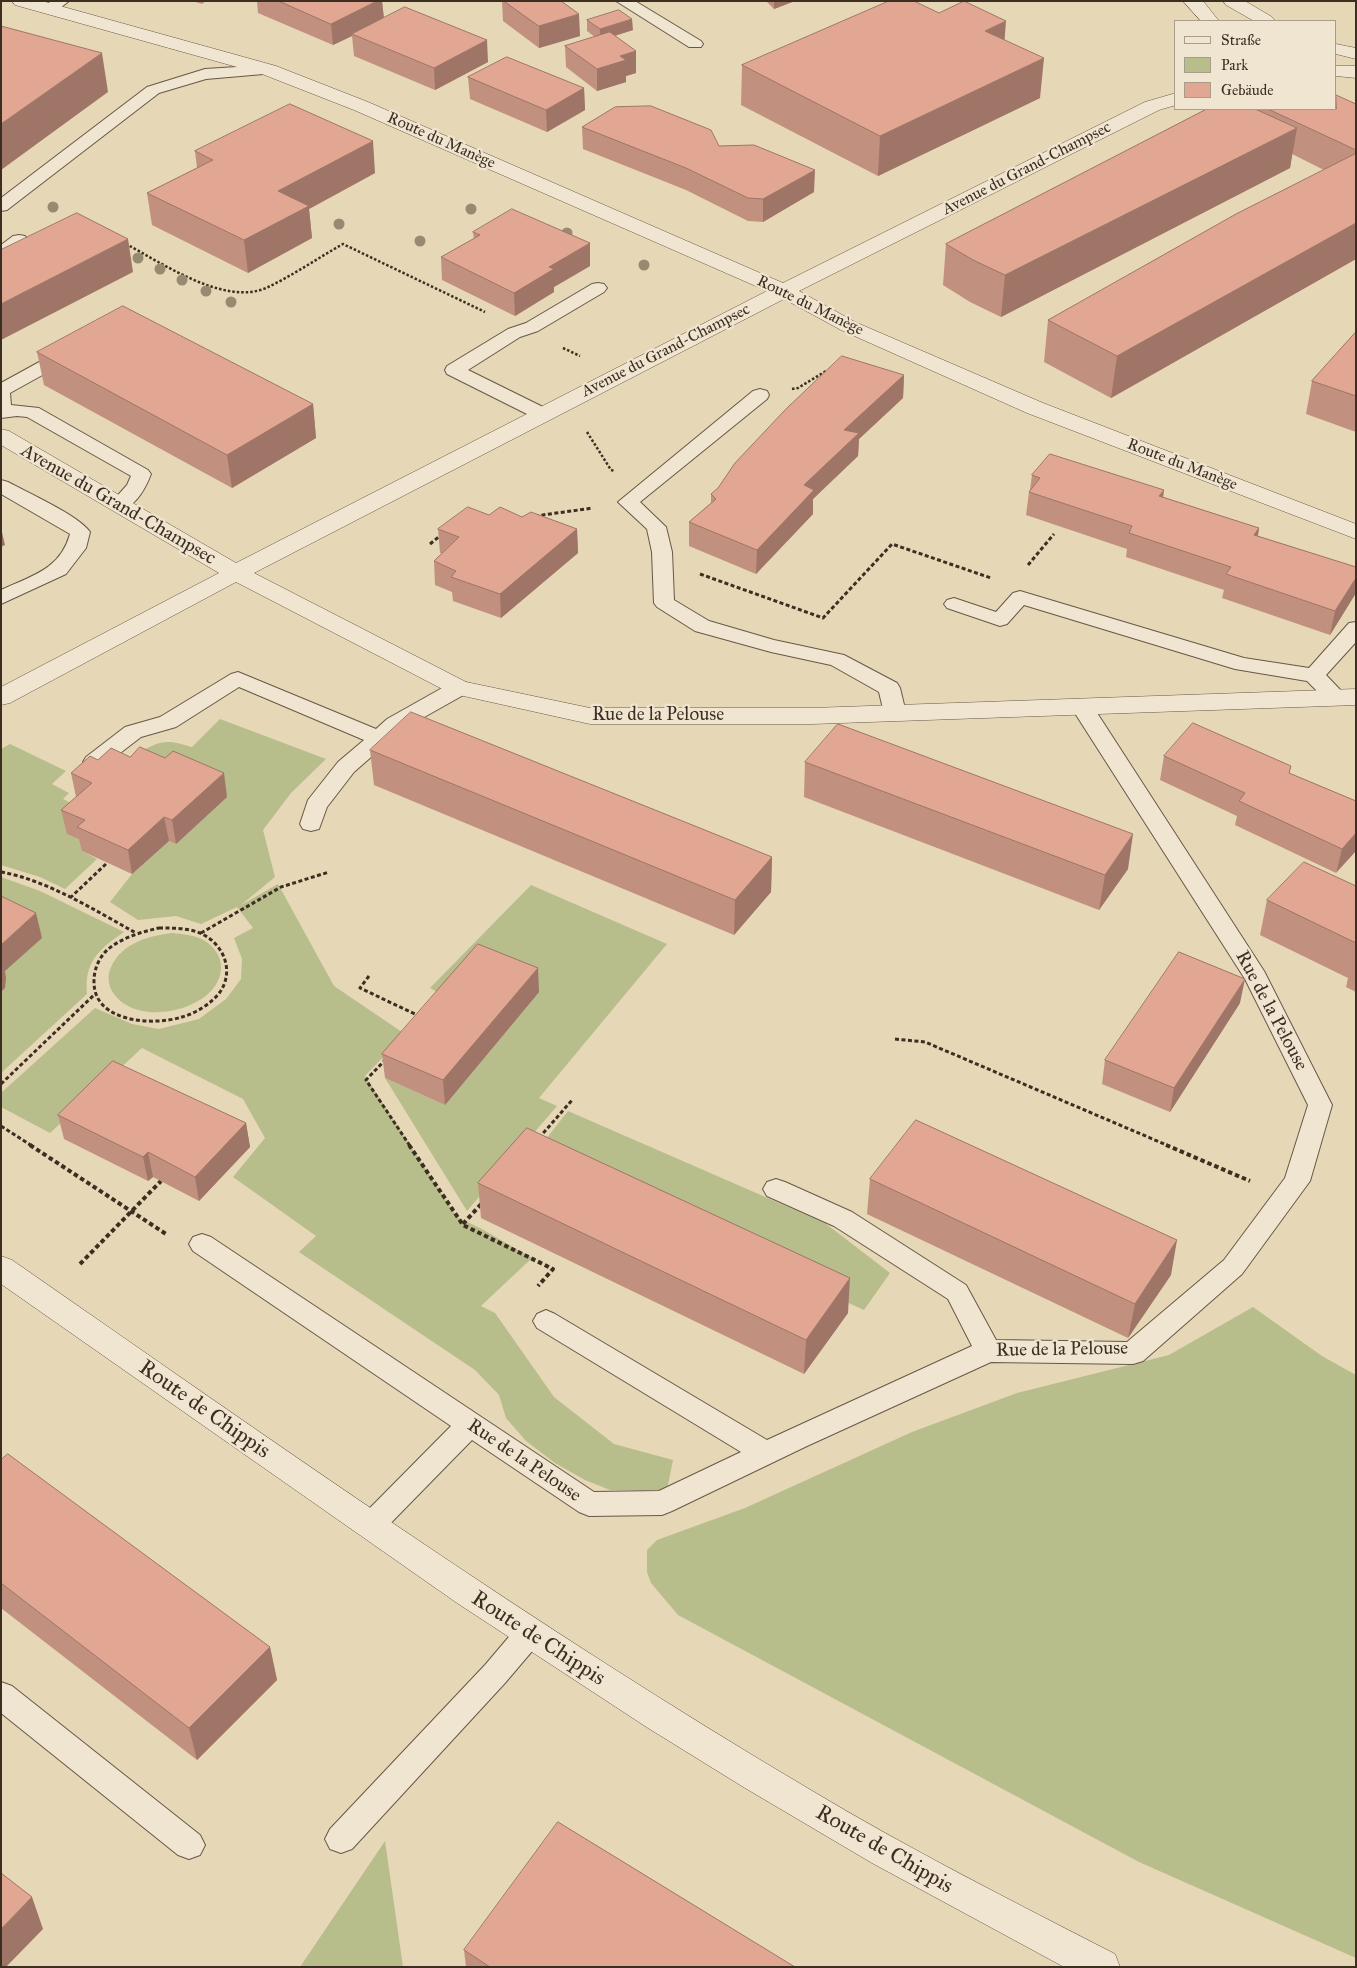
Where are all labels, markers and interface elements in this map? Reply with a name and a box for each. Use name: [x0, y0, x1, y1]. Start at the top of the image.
legend: [1174, 20, 1337, 110]
text: Straße: [1221, 31, 1261, 49]
text: Park: [1221, 56, 1248, 74]
text: Gebäude: [1221, 81, 1274, 99]
street label: Route du Manège: [384, 109, 498, 173]
street label: Avenue du Grand-Champsec: [940, 118, 1114, 220]
street label: Route du Manège: [754, 272, 866, 340]
street label: Avenue du Grand-Champsec: [579, 300, 753, 402]
street label: Route du Manège: [1124, 435, 1240, 495]
street label: Avenue du Grand-Champsec: [16, 440, 220, 570]
street label: Rue de la Pelouse: [592, 704, 724, 726]
street label: Rue de la Pelouse: [1230, 947, 1312, 1075]
street label: Rue de la Pelouse: [996, 1337, 1128, 1363]
street label: Route de Chippis: [133, 1355, 275, 1465]
street label: Rue de la Pelouse: [463, 1415, 585, 1507]
street label: Route de Chippis: [466, 1586, 610, 1692]
street label: Route de Chippis: [811, 1800, 957, 1900]

